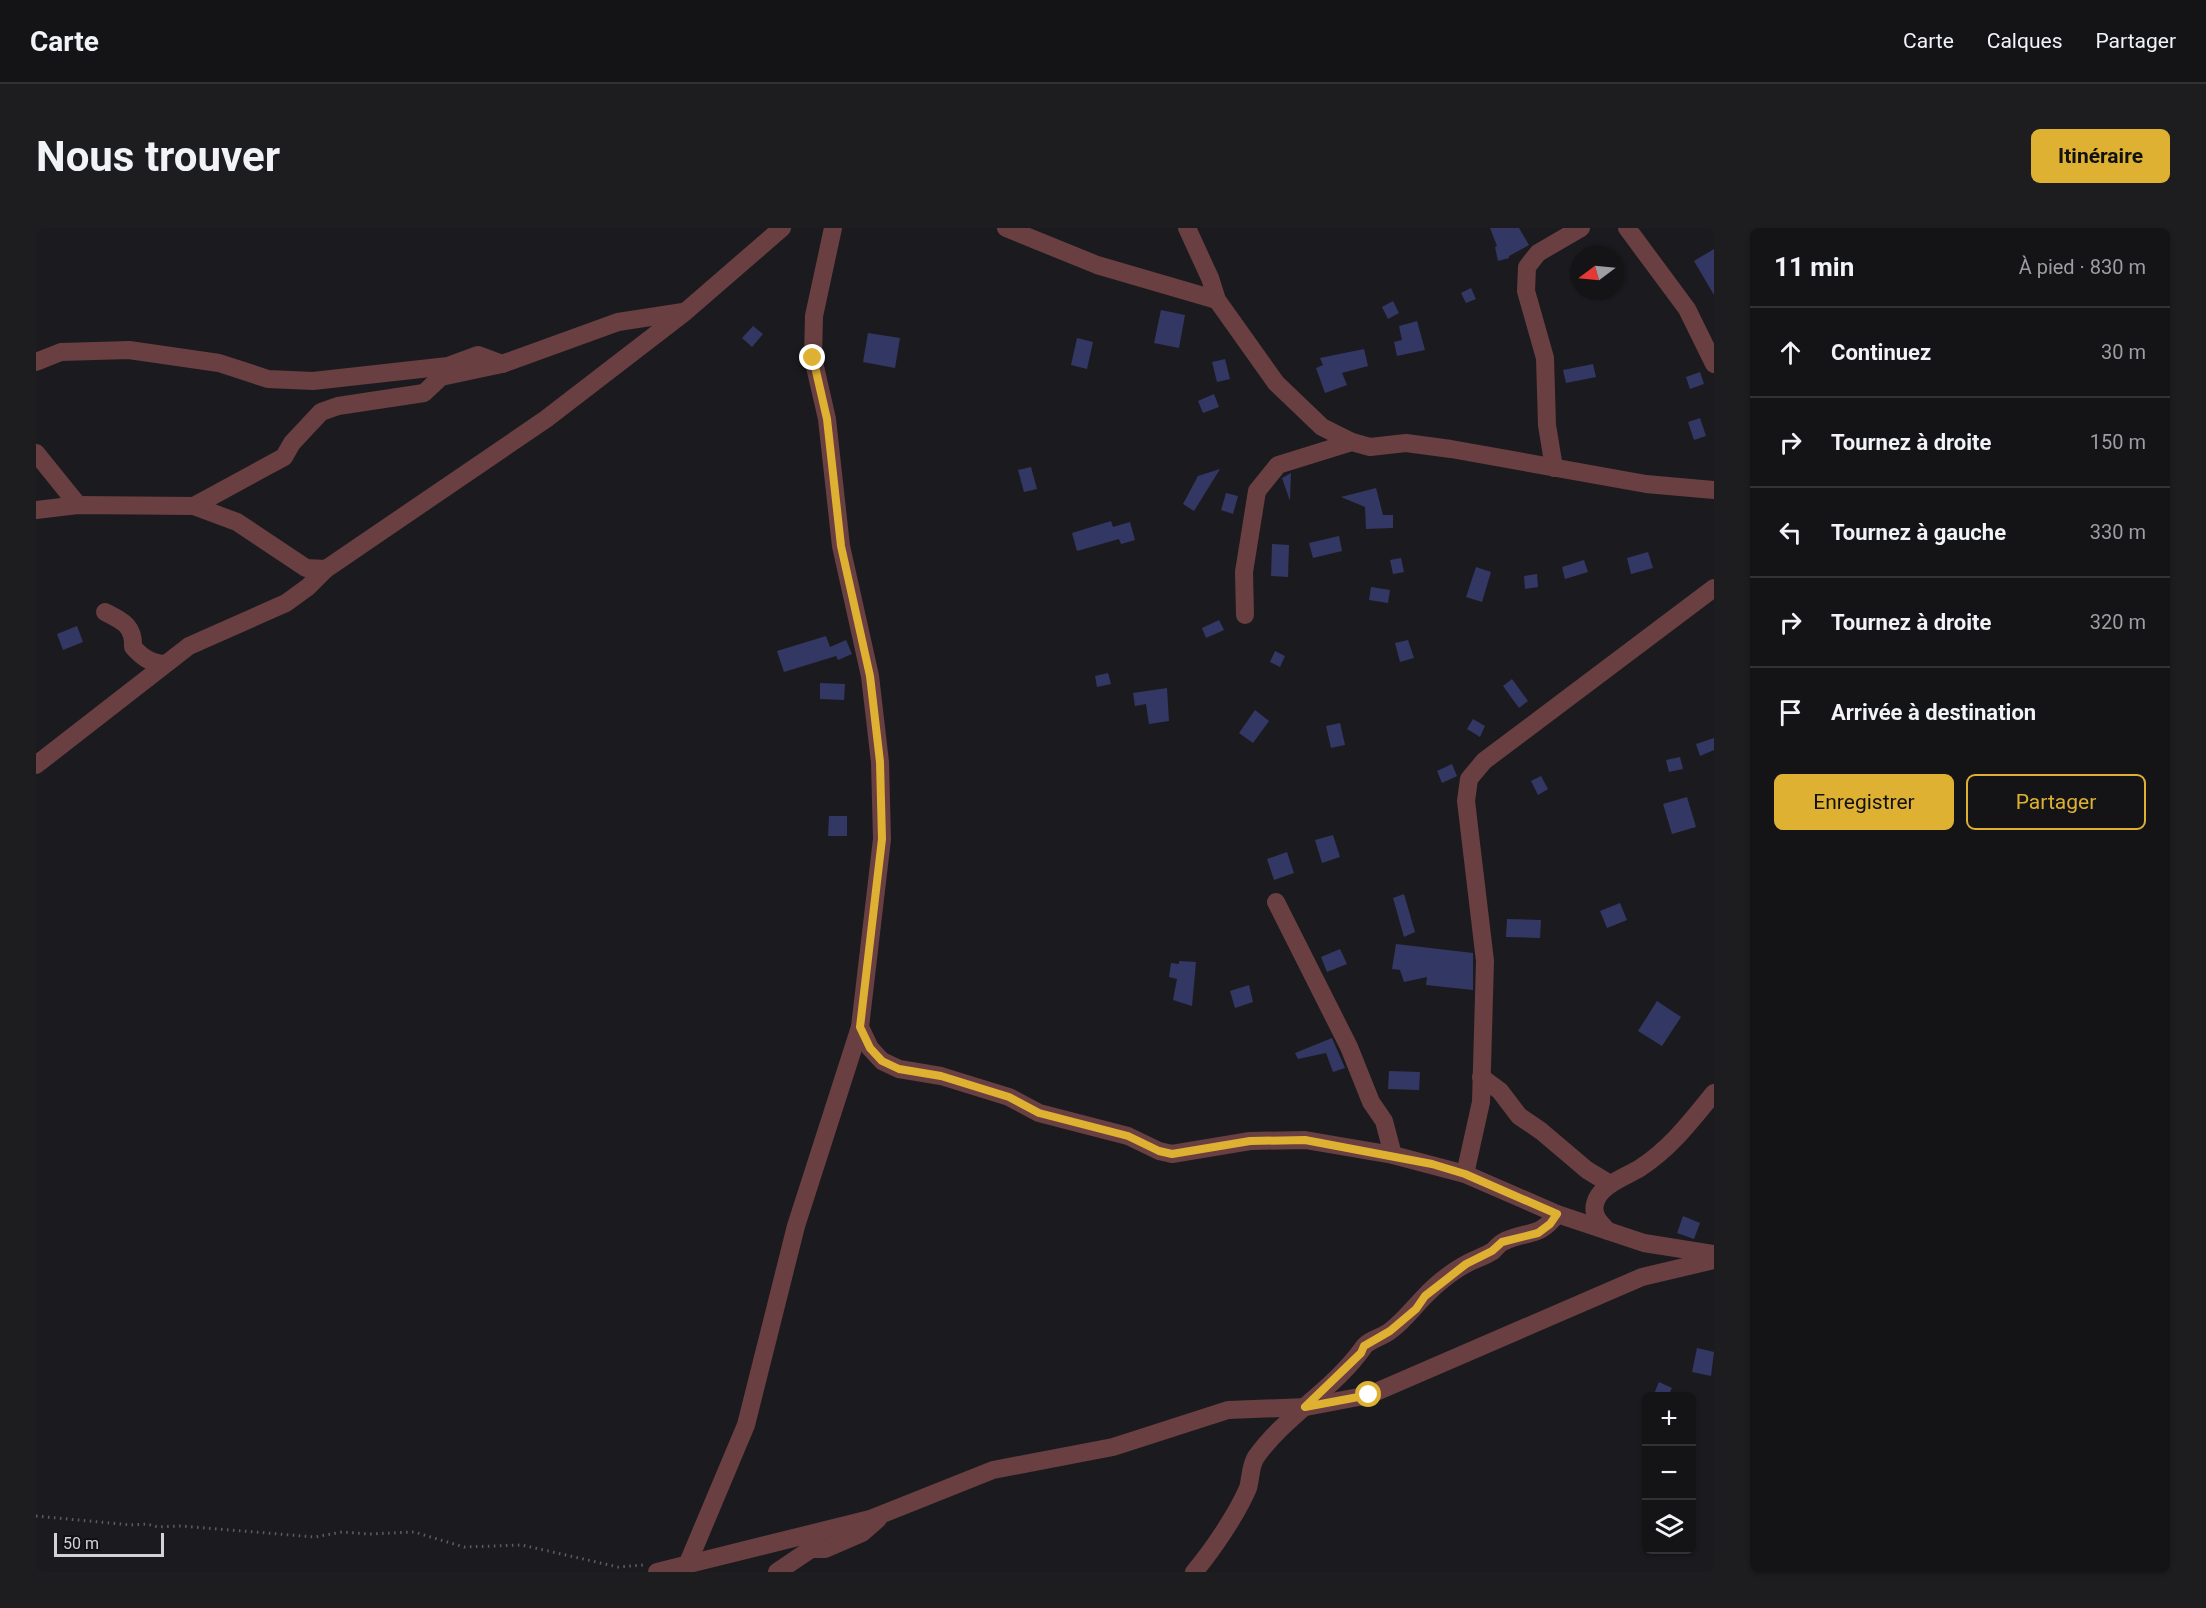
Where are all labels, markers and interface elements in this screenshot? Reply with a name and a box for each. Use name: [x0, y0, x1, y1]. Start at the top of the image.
text: Carte: [30, 25, 99, 58]
text: Carte: [1903, 29, 1954, 53]
text: Calques: [1987, 29, 2062, 53]
text: Partager: [2095, 29, 2176, 53]
button: Itinéraire: [2031, 129, 2170, 183]
text: Nous trouver: [36, 132, 280, 181]
north arrow: [1570, 246, 1624, 300]
text: 11 min: [1774, 252, 1854, 282]
text: À pied · 830 m: [2019, 255, 2146, 279]
icon: ahead: [1774, 336, 1807, 369]
text: Continuez: [1831, 340, 1931, 365]
text: 30 m: [2101, 340, 2146, 364]
route end: [799, 344, 825, 370]
icon: right: [1774, 426, 1807, 459]
text: Tournez à droite: [1831, 430, 1991, 455]
text: 150 m: [2090, 430, 2146, 454]
icon: left: [1774, 516, 1807, 549]
text: Tournez à gauche: [1831, 520, 2006, 545]
text: 330 m: [2090, 520, 2146, 544]
icon: right: [1774, 606, 1807, 639]
text: Tournez à droite: [1831, 610, 1991, 635]
text: 320 m: [2090, 610, 2146, 634]
icon: arrive: [1774, 696, 1807, 729]
text: Arrivée à destination: [1831, 700, 2036, 725]
button: Enregistrer: [1774, 774, 1954, 830]
button: Partager: [1966, 774, 2146, 830]
route start: [1355, 1381, 1381, 1407]
map controls: [1642, 1392, 1696, 1554]
button: +: [1642, 1392, 1696, 1446]
button: −: [1642, 1446, 1696, 1500]
button: layers: [1642, 1500, 1696, 1554]
scale bar: [54, 1530, 164, 1558]
text: 50 m: [63, 1534, 99, 1553]

